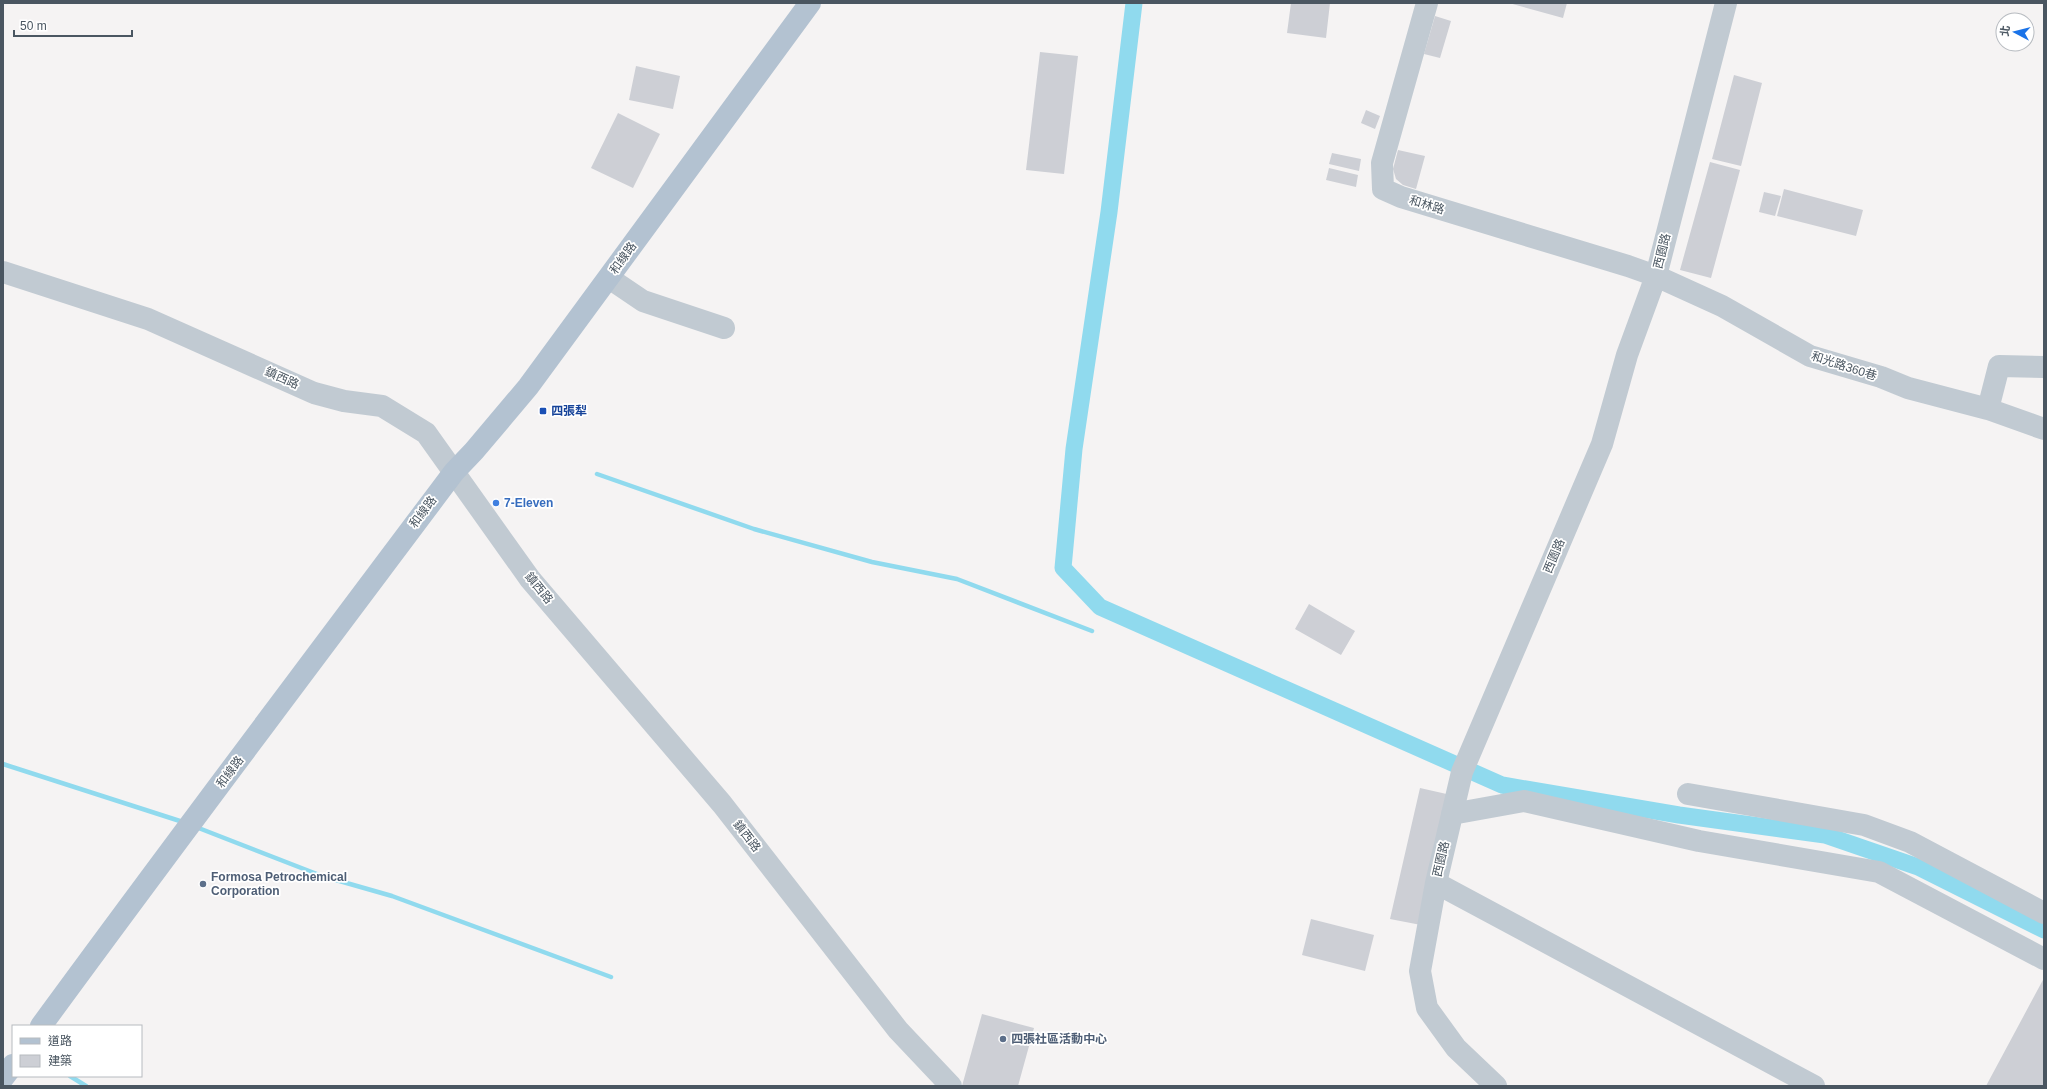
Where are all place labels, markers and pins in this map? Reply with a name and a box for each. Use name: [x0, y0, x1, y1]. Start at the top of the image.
place label: 四張犁: [551, 404, 587, 418]
marker: 四張犁: [538, 406, 548, 416]
place label: 7-Eleven: [504, 496, 553, 510]
marker: 7-Eleven: [491, 498, 501, 508]
place label: Formosa Petrochemical Corporation: [211, 870, 347, 898]
marker: Formosa Petrochemical Corporation: [198, 879, 208, 889]
place label: 四張社區活動中心: [1011, 1032, 1107, 1046]
marker: 四張社區活動中心: [998, 1034, 1008, 1044]

